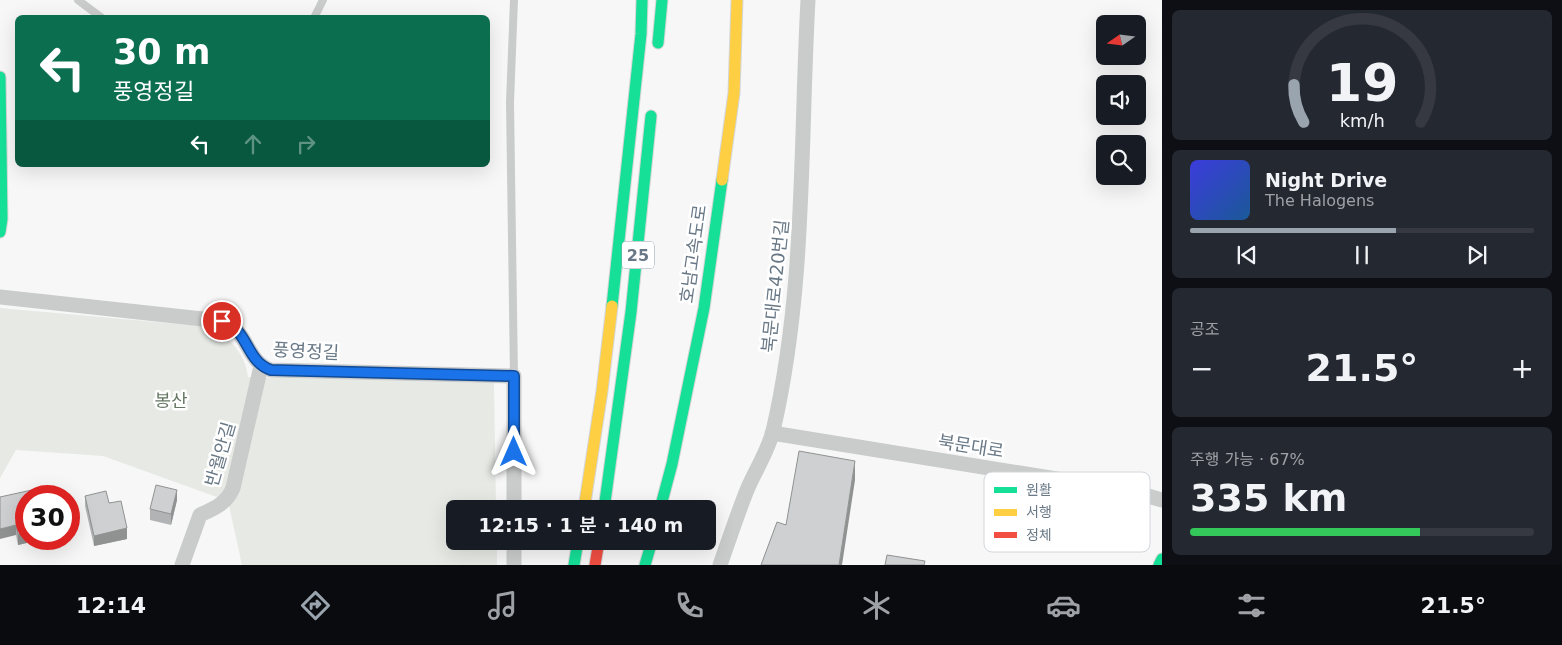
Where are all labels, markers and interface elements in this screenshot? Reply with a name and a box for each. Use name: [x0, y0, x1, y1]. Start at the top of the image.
north arrow: [1096, 15, 1146, 65]
map controls: [1096, 15, 1146, 185]
text: 30 m: [113, 32, 210, 72]
icon: left: [30, 35, 95, 100]
text: 19: [1326, 53, 1398, 113]
button: sound: [1096, 75, 1146, 125]
text: 풍영정길: [113, 79, 194, 104]
text: km/h: [1339, 110, 1385, 131]
icon: left: [186, 130, 214, 158]
icon: ahead: [239, 130, 267, 158]
icon: right: [292, 130, 320, 158]
button: search: [1096, 135, 1146, 185]
text: Night Drive: [1265, 169, 1387, 191]
text: The Halogens: [1265, 191, 1374, 210]
street label: 호남고속도로: [676, 203, 710, 305]
street label: 북문대로420번길: [758, 218, 792, 354]
icon: previous: [1233, 241, 1261, 269]
icon: pause: [1348, 241, 1376, 269]
icon: next: [1463, 241, 1491, 269]
road number: 25: [622, 242, 654, 268]
pin: [201, 300, 243, 342]
icon: arrive: [208, 307, 236, 335]
text: 공조: [1190, 320, 1219, 339]
street label: 풍영정길: [272, 339, 340, 363]
text: 21.5°: [1306, 346, 1418, 390]
text: −: [1190, 352, 1213, 385]
text: +: [1511, 352, 1534, 385]
park label: 봉산: [154, 390, 188, 411]
street label: 반월안길: [201, 419, 239, 489]
position arrow: [487, 425, 539, 477]
street label: 북문대로: [937, 430, 1005, 462]
text: 주행 가능 · 67%: [1190, 450, 1305, 469]
legend: [984, 472, 1150, 552]
text: 335 km: [1190, 476, 1347, 520]
text: 원활: [1026, 482, 1052, 498]
speed limit sign: 30: [15, 485, 80, 550]
text: 서행: [1026, 504, 1052, 520]
text: 12:15 · 1 분 · 140 m: [479, 514, 683, 536]
text: 정체: [1026, 527, 1052, 543]
icon: directions: [298, 588, 333, 623]
icon: music: [485, 588, 520, 623]
icon: phone: [672, 588, 707, 623]
icon: climate: [859, 588, 894, 623]
icon: car: [1046, 588, 1081, 623]
icon: filters: [1234, 588, 1269, 623]
text: 12:14: [76, 593, 146, 618]
text: 21.5°: [1421, 593, 1486, 618]

